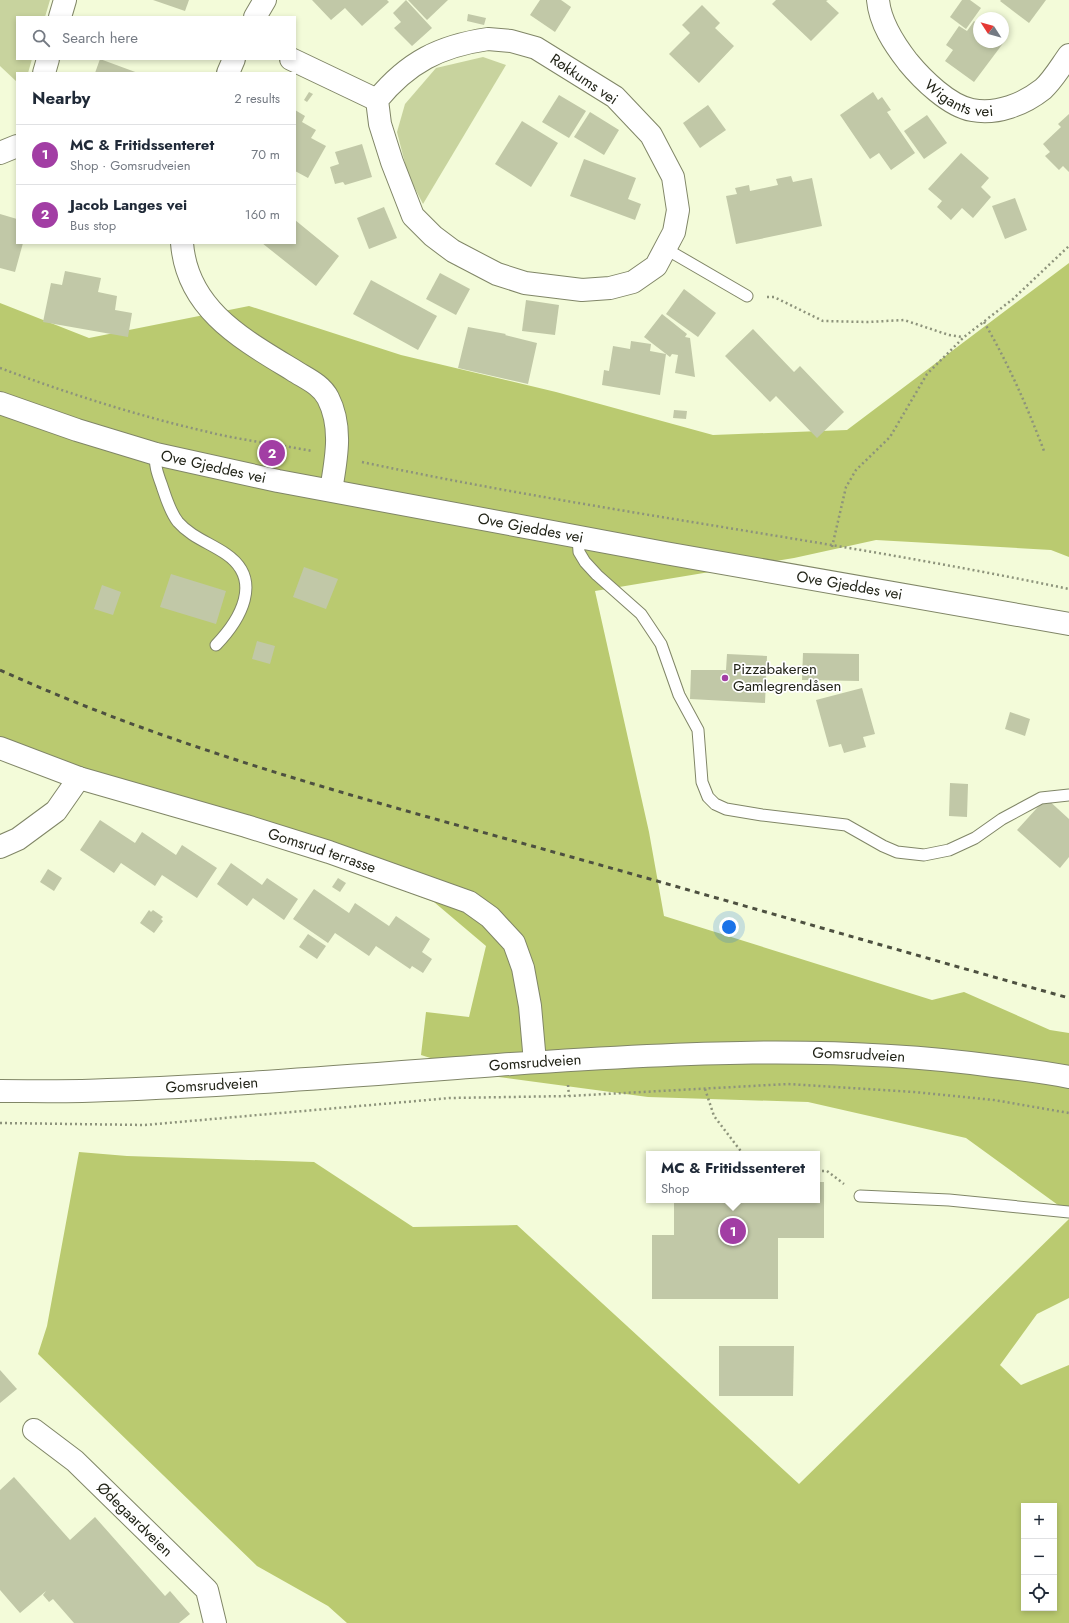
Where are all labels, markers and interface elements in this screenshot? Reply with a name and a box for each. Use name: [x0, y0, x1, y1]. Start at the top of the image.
north arrow: [973, 12, 1009, 48]
search box: [16, 16, 296, 60]
icon: search: [30, 27, 52, 49]
text: Search here: [62, 27, 138, 49]
street label: Røkkums vei: [546, 48, 622, 110]
street label: Wigants vei: [920, 74, 994, 122]
text: Nearby: [32, 86, 90, 110]
text: 2 results: [234, 89, 280, 108]
text: MC & Fritidssenteret: [70, 134, 214, 156]
text: 1: [42, 145, 48, 164]
text: 70 m: [251, 145, 280, 164]
text: Shop · Gomsrudveien: [70, 156, 191, 175]
text: Jacob Langes vei: [70, 194, 187, 216]
text: 2: [41, 205, 49, 224]
text: 160 m: [245, 205, 280, 224]
text: Bus stop: [70, 216, 116, 235]
pin: 2: [259, 438, 285, 468]
street label: Ove Gjeddes vei: [159, 444, 268, 489]
street label: Ove Gjeddes vei: [476, 507, 585, 549]
street label: Ove Gjeddes vei: [795, 565, 904, 606]
place label: Pizzabakeren Gamlegrendåsen: [733, 658, 841, 697]
marker: Pizzabakeren Gamlegrendåsen: [720, 673, 730, 683]
street label: Gomsrud terrasse: [265, 823, 379, 879]
your location: [719, 917, 739, 937]
street label: Gomsrudveien: [812, 1042, 906, 1068]
street label: Gomsrudveien: [488, 1048, 582, 1077]
street label: Gomsrudveien: [165, 1071, 259, 1099]
popup: [646, 1151, 820, 1203]
text: MC & Fritidssenteret: [661, 1157, 805, 1179]
text: Shop: [661, 1179, 689, 1198]
pin: 1: [720, 1216, 746, 1246]
street label: Ødegaardveien: [92, 1477, 178, 1562]
map controls: [1021, 1503, 1057, 1611]
button: +: [1021, 1503, 1057, 1539]
button: −: [1021, 1539, 1057, 1575]
button: locate: [1021, 1575, 1057, 1611]

